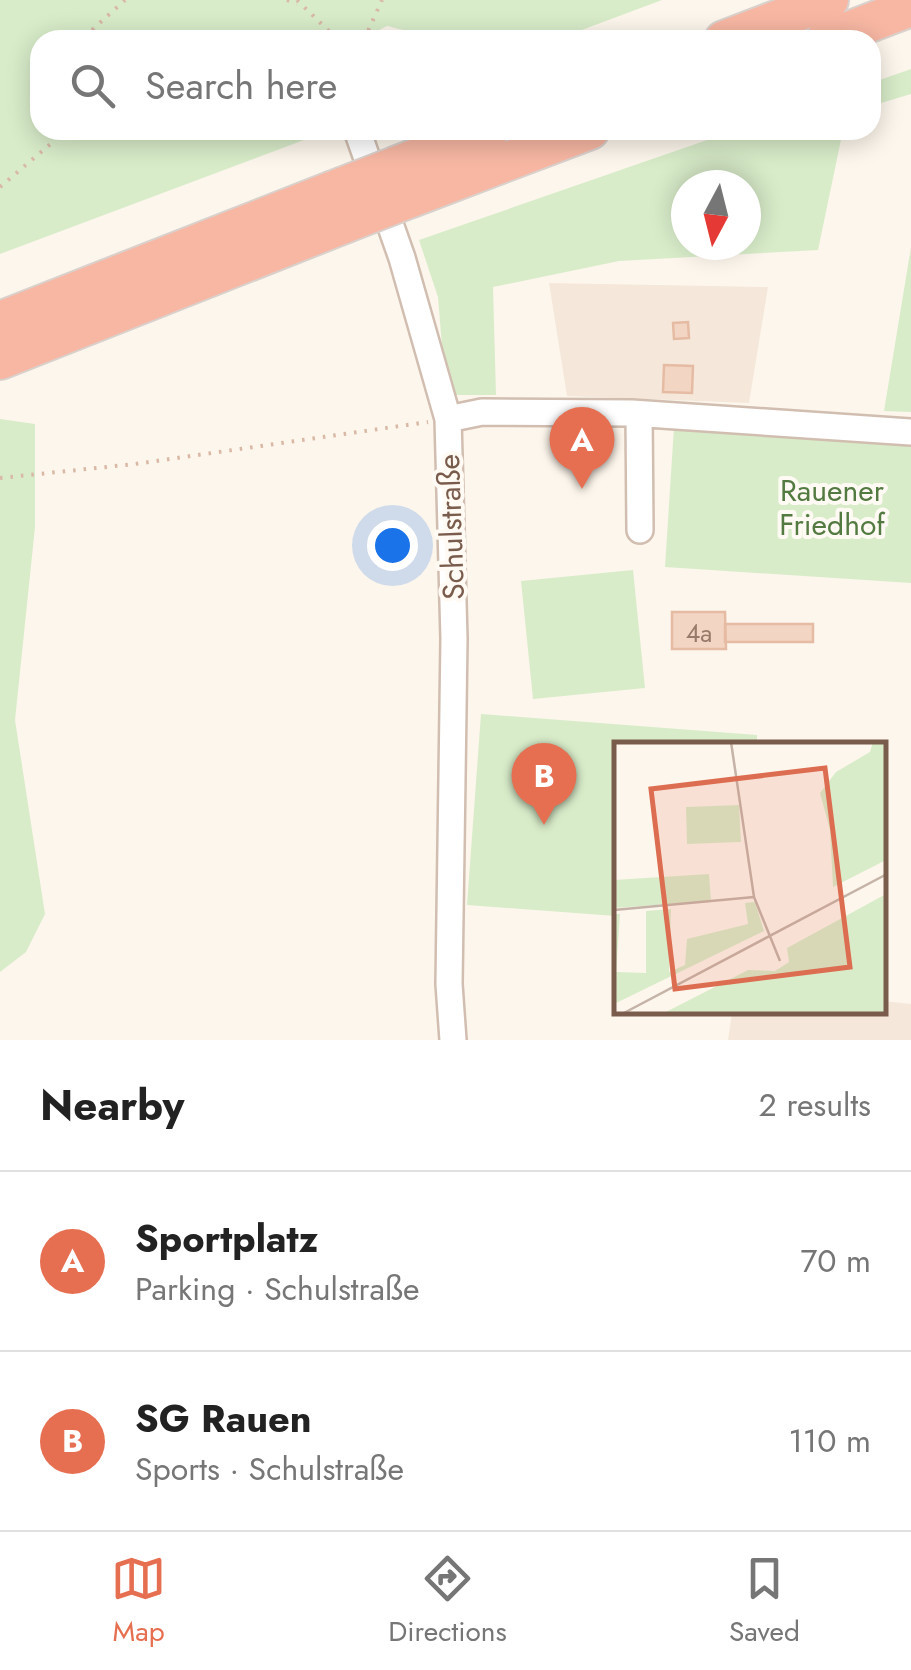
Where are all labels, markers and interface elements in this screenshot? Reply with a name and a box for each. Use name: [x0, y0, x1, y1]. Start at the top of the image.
search box: [30, 30, 881, 140]
icon: search: [65, 58, 120, 113]
text: Search here: [145, 58, 337, 113]
north arrow: [671, 170, 761, 260]
pin: A: [550, 406, 614, 489]
street label: Schulstraße: [427, 453, 475, 601]
park label: Rauener Friedhof: [779, 469, 886, 546]
your location: [367, 520, 418, 571]
house number: 4a: [686, 615, 712, 651]
pin: B: [512, 742, 576, 825]
inset map: [614, 742, 886, 1015]
text: Nearby: [40, 1075, 184, 1136]
text: 2 results: [759, 1082, 871, 1128]
text: Sportplatz: [135, 1211, 318, 1266]
text: A: [61, 1238, 84, 1284]
text: 70 m: [800, 1238, 871, 1284]
text: Parking · Schulstraße: [135, 1266, 419, 1312]
text: SG Rauen: [135, 1391, 312, 1446]
text: B: [62, 1418, 83, 1464]
text: 110 m: [788, 1418, 871, 1464]
text: Sports · Schulstraße: [135, 1446, 404, 1492]
tab: Map: [111, 1551, 166, 1652]
tab: Directions: [388, 1551, 507, 1652]
tab: Saved: [729, 1551, 800, 1652]

